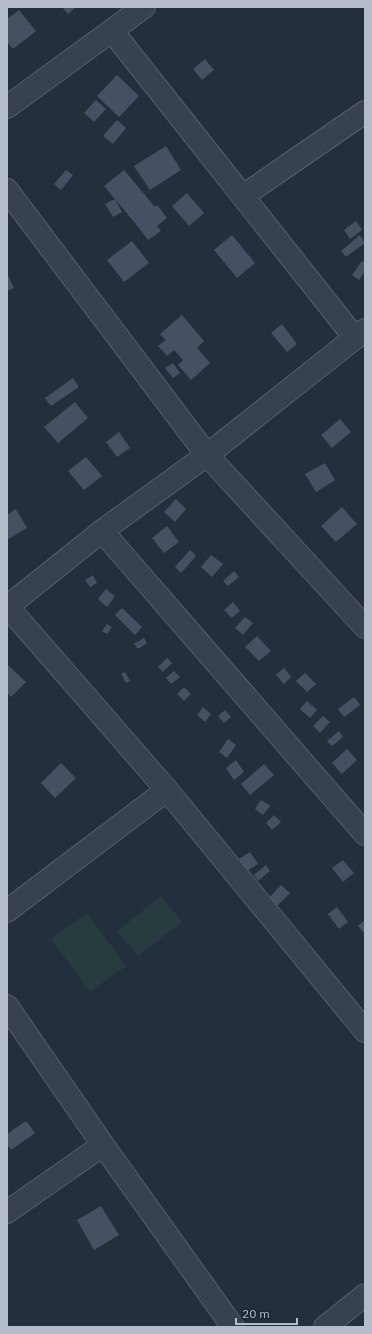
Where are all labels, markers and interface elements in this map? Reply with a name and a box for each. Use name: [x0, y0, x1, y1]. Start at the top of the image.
scale bar: [236, 1300, 297, 1326]
text: 20 m: [242, 1306, 270, 1321]

